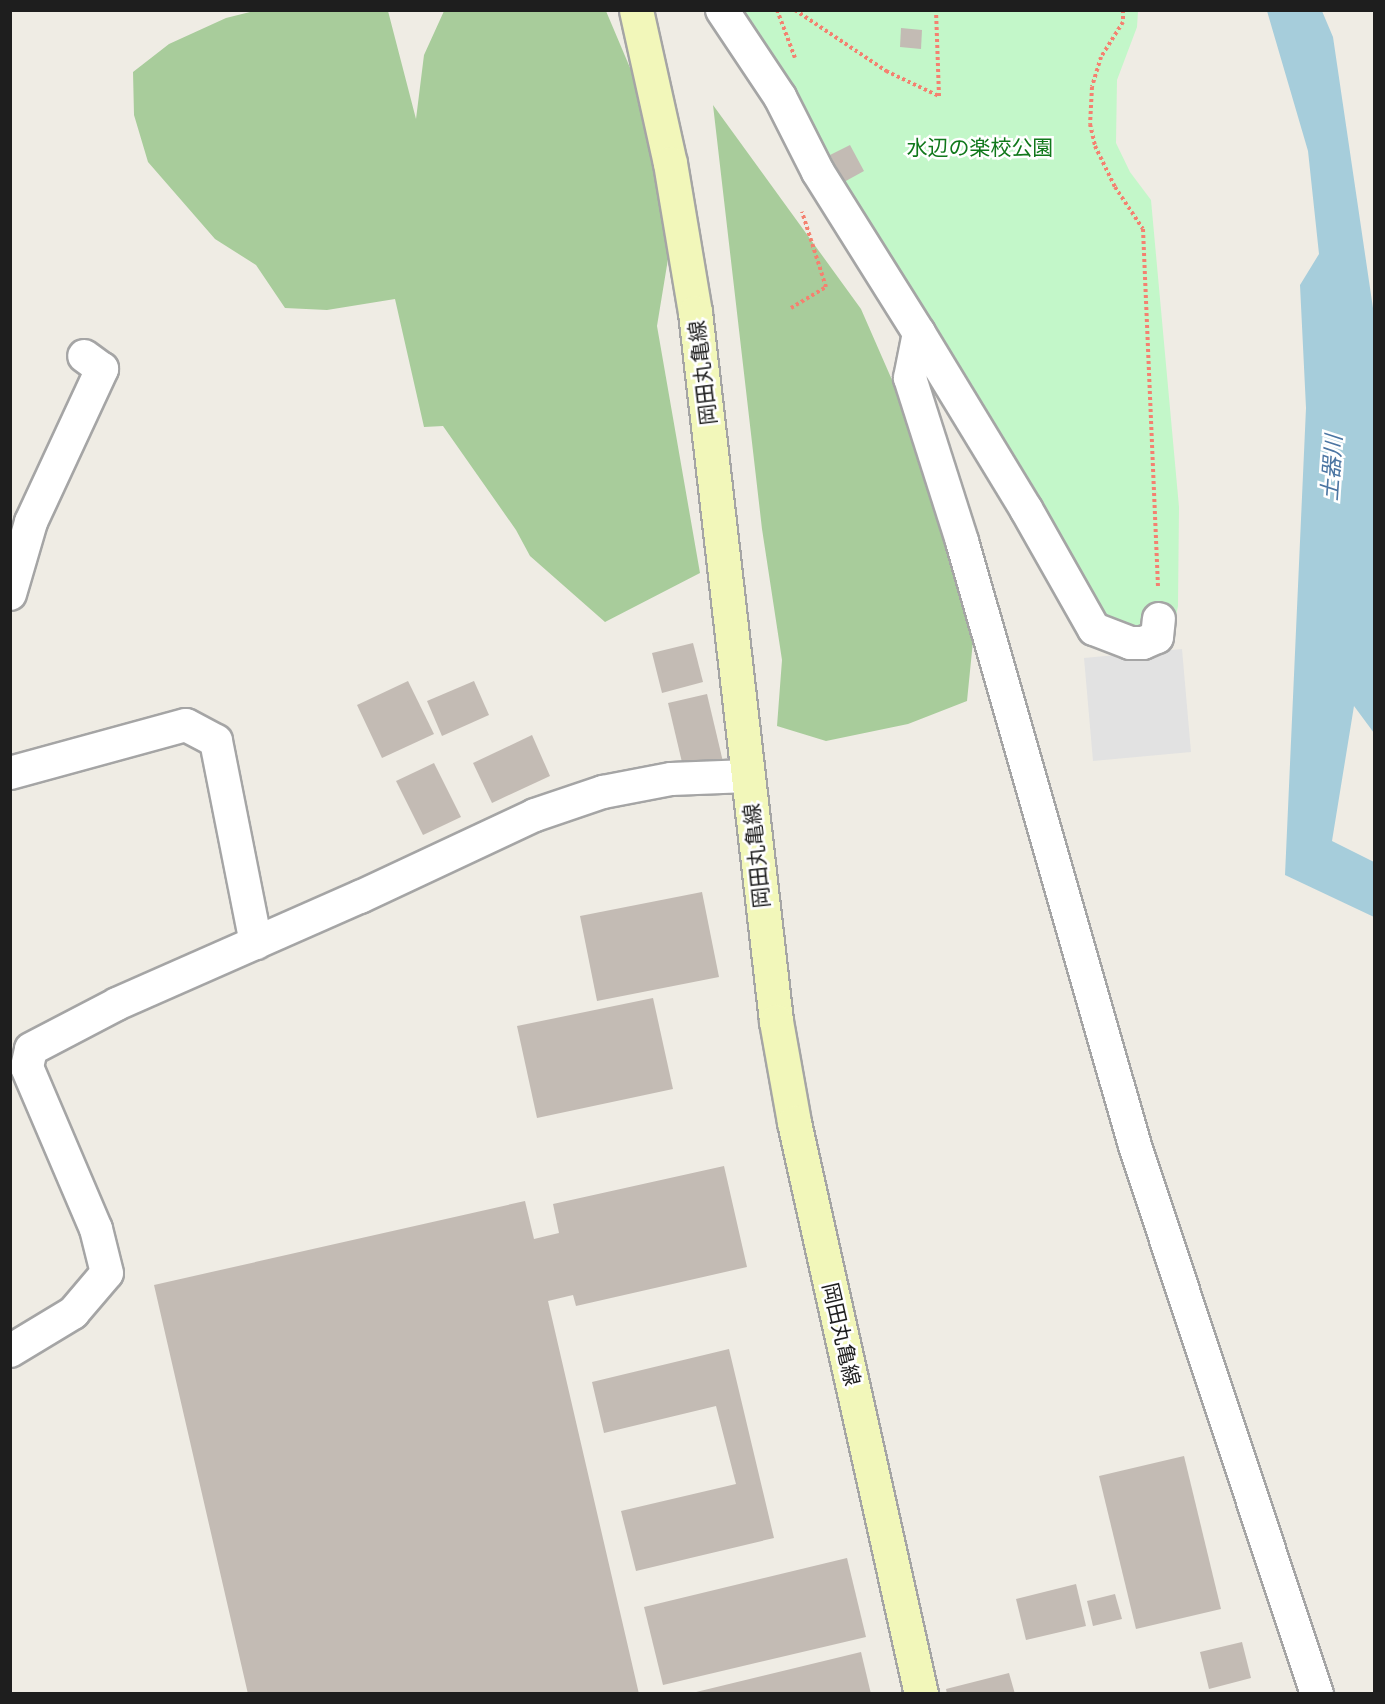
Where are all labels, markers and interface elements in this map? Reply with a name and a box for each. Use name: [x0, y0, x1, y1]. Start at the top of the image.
park label: 水辺の楽校公園: [907, 134, 1053, 160]
street label: 岡田丸亀線: [683, 319, 721, 427]
water label: 土器川: [1317, 434, 1347, 502]
street label: 岡田丸亀線: [738, 802, 774, 910]
street label: 岡田丸亀線: [818, 1280, 866, 1388]

